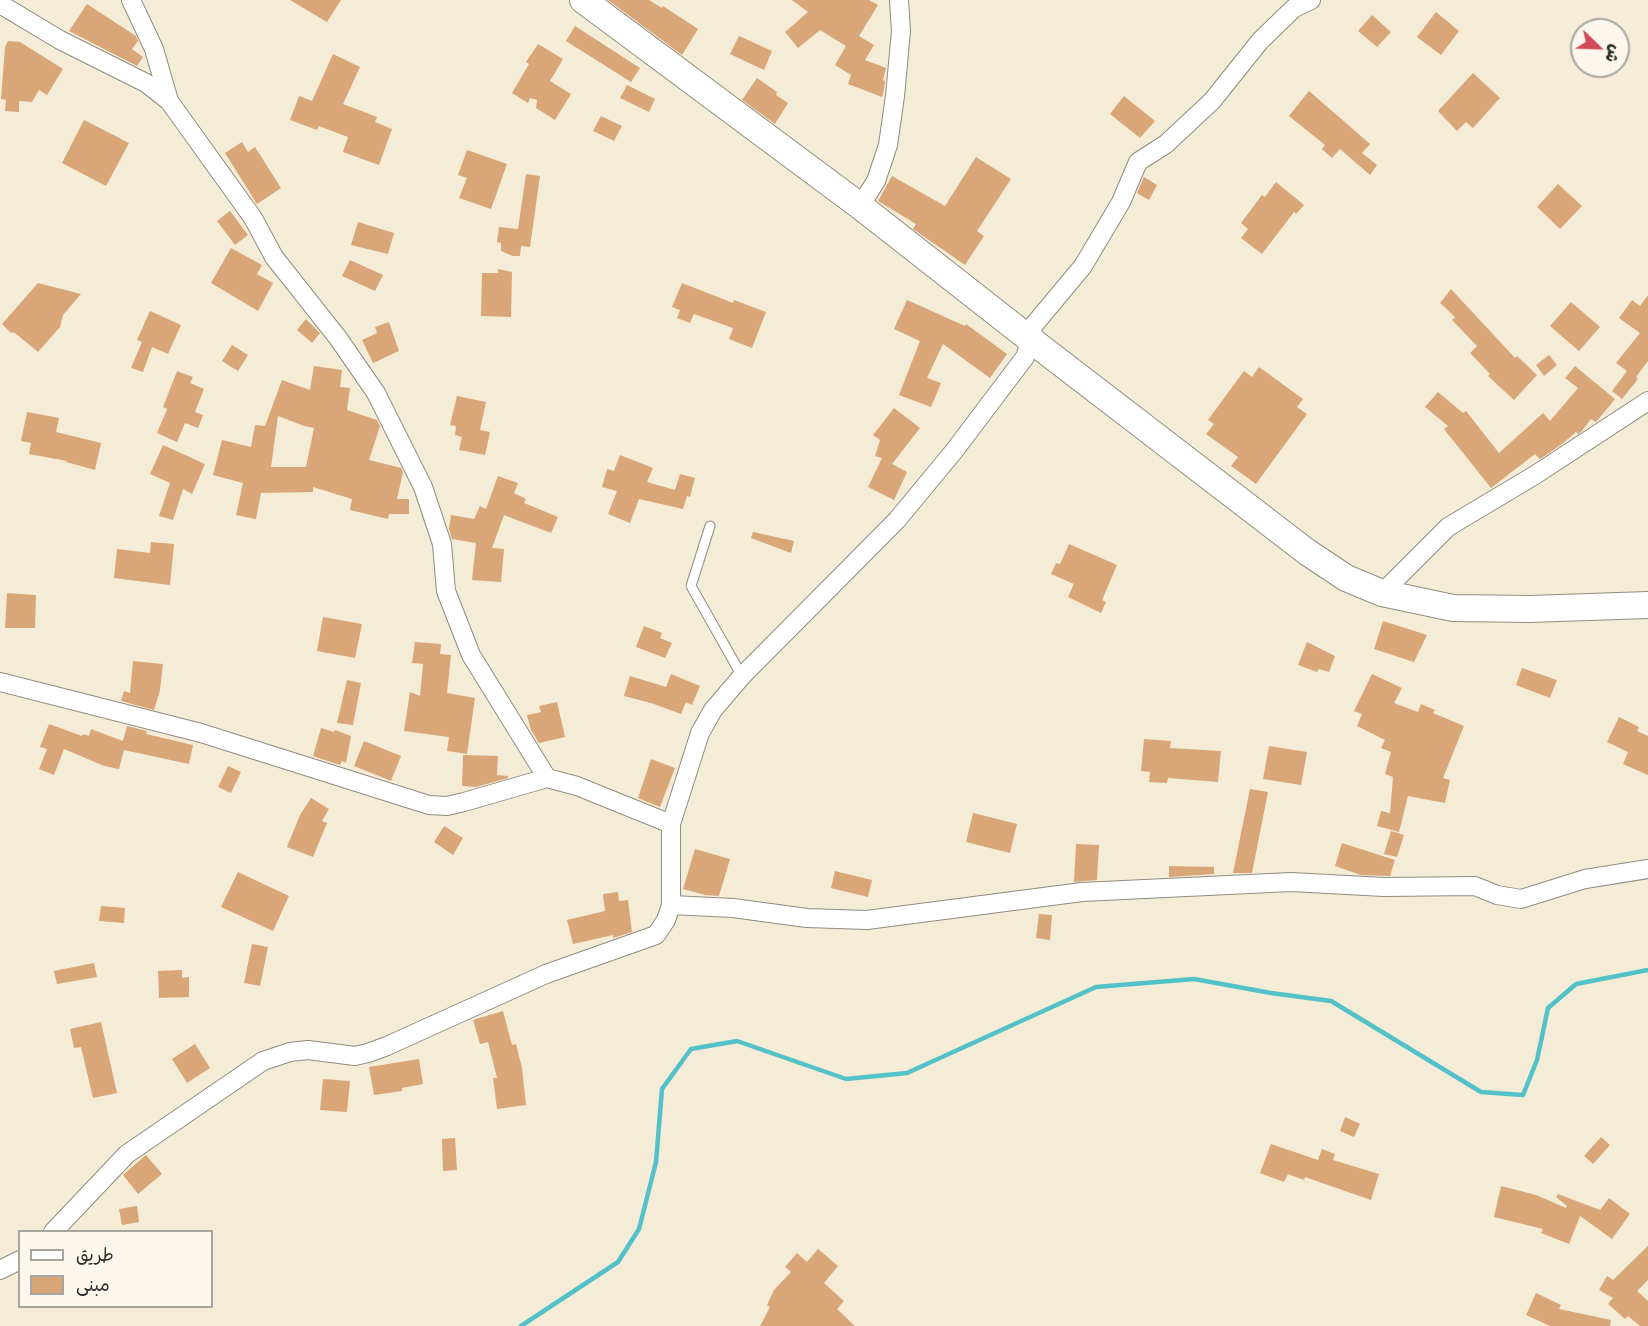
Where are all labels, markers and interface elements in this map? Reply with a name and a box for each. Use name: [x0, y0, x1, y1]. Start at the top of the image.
north arrow: [1570, 18, 1630, 78]
text: ش: [1600, 41, 1629, 67]
legend: [18, 1230, 213, 1308]
text: طريق: [76, 1240, 114, 1267]
text: مبنى: [76, 1270, 110, 1297]

